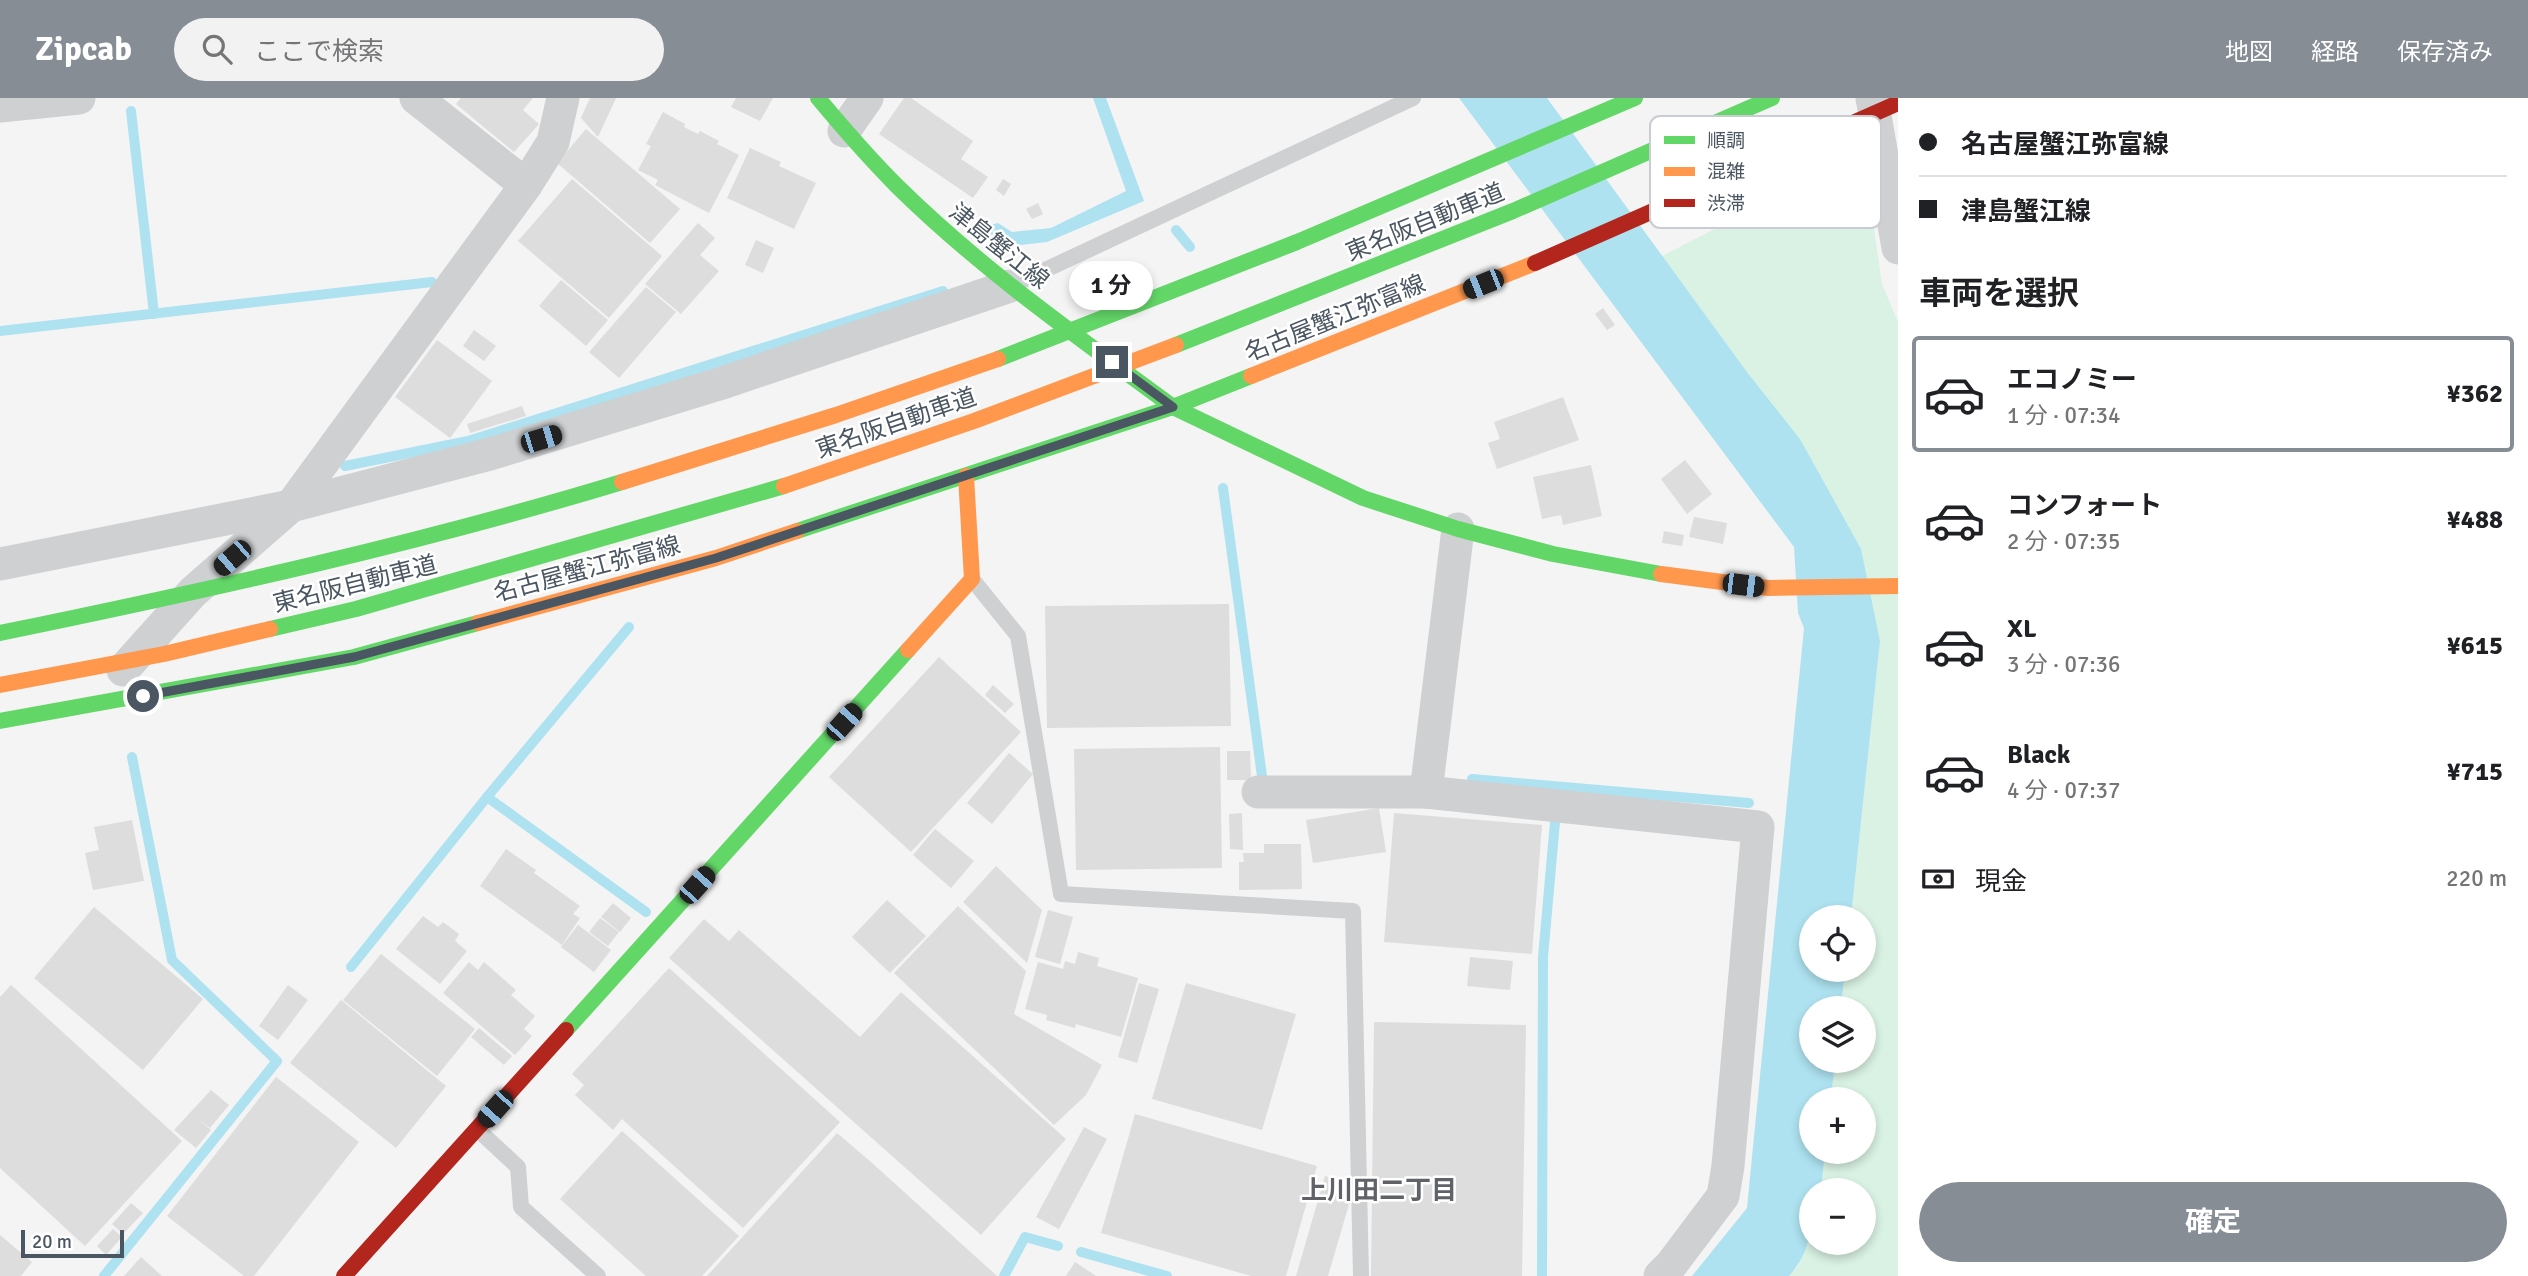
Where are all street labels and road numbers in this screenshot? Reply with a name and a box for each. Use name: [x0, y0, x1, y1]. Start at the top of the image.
street label: 東名阪自動車道: [1341, 177, 1509, 267]
street label: 津島蟹江線: [943, 197, 1055, 295]
street label: 名古屋蟹江弥富線: [1240, 268, 1430, 368]
street label: 東名阪自動車道: [812, 381, 980, 465]
street label: 名古屋蟹江弥富線: [490, 530, 684, 608]
street label: 東名阪自動車道: [270, 549, 440, 619]

